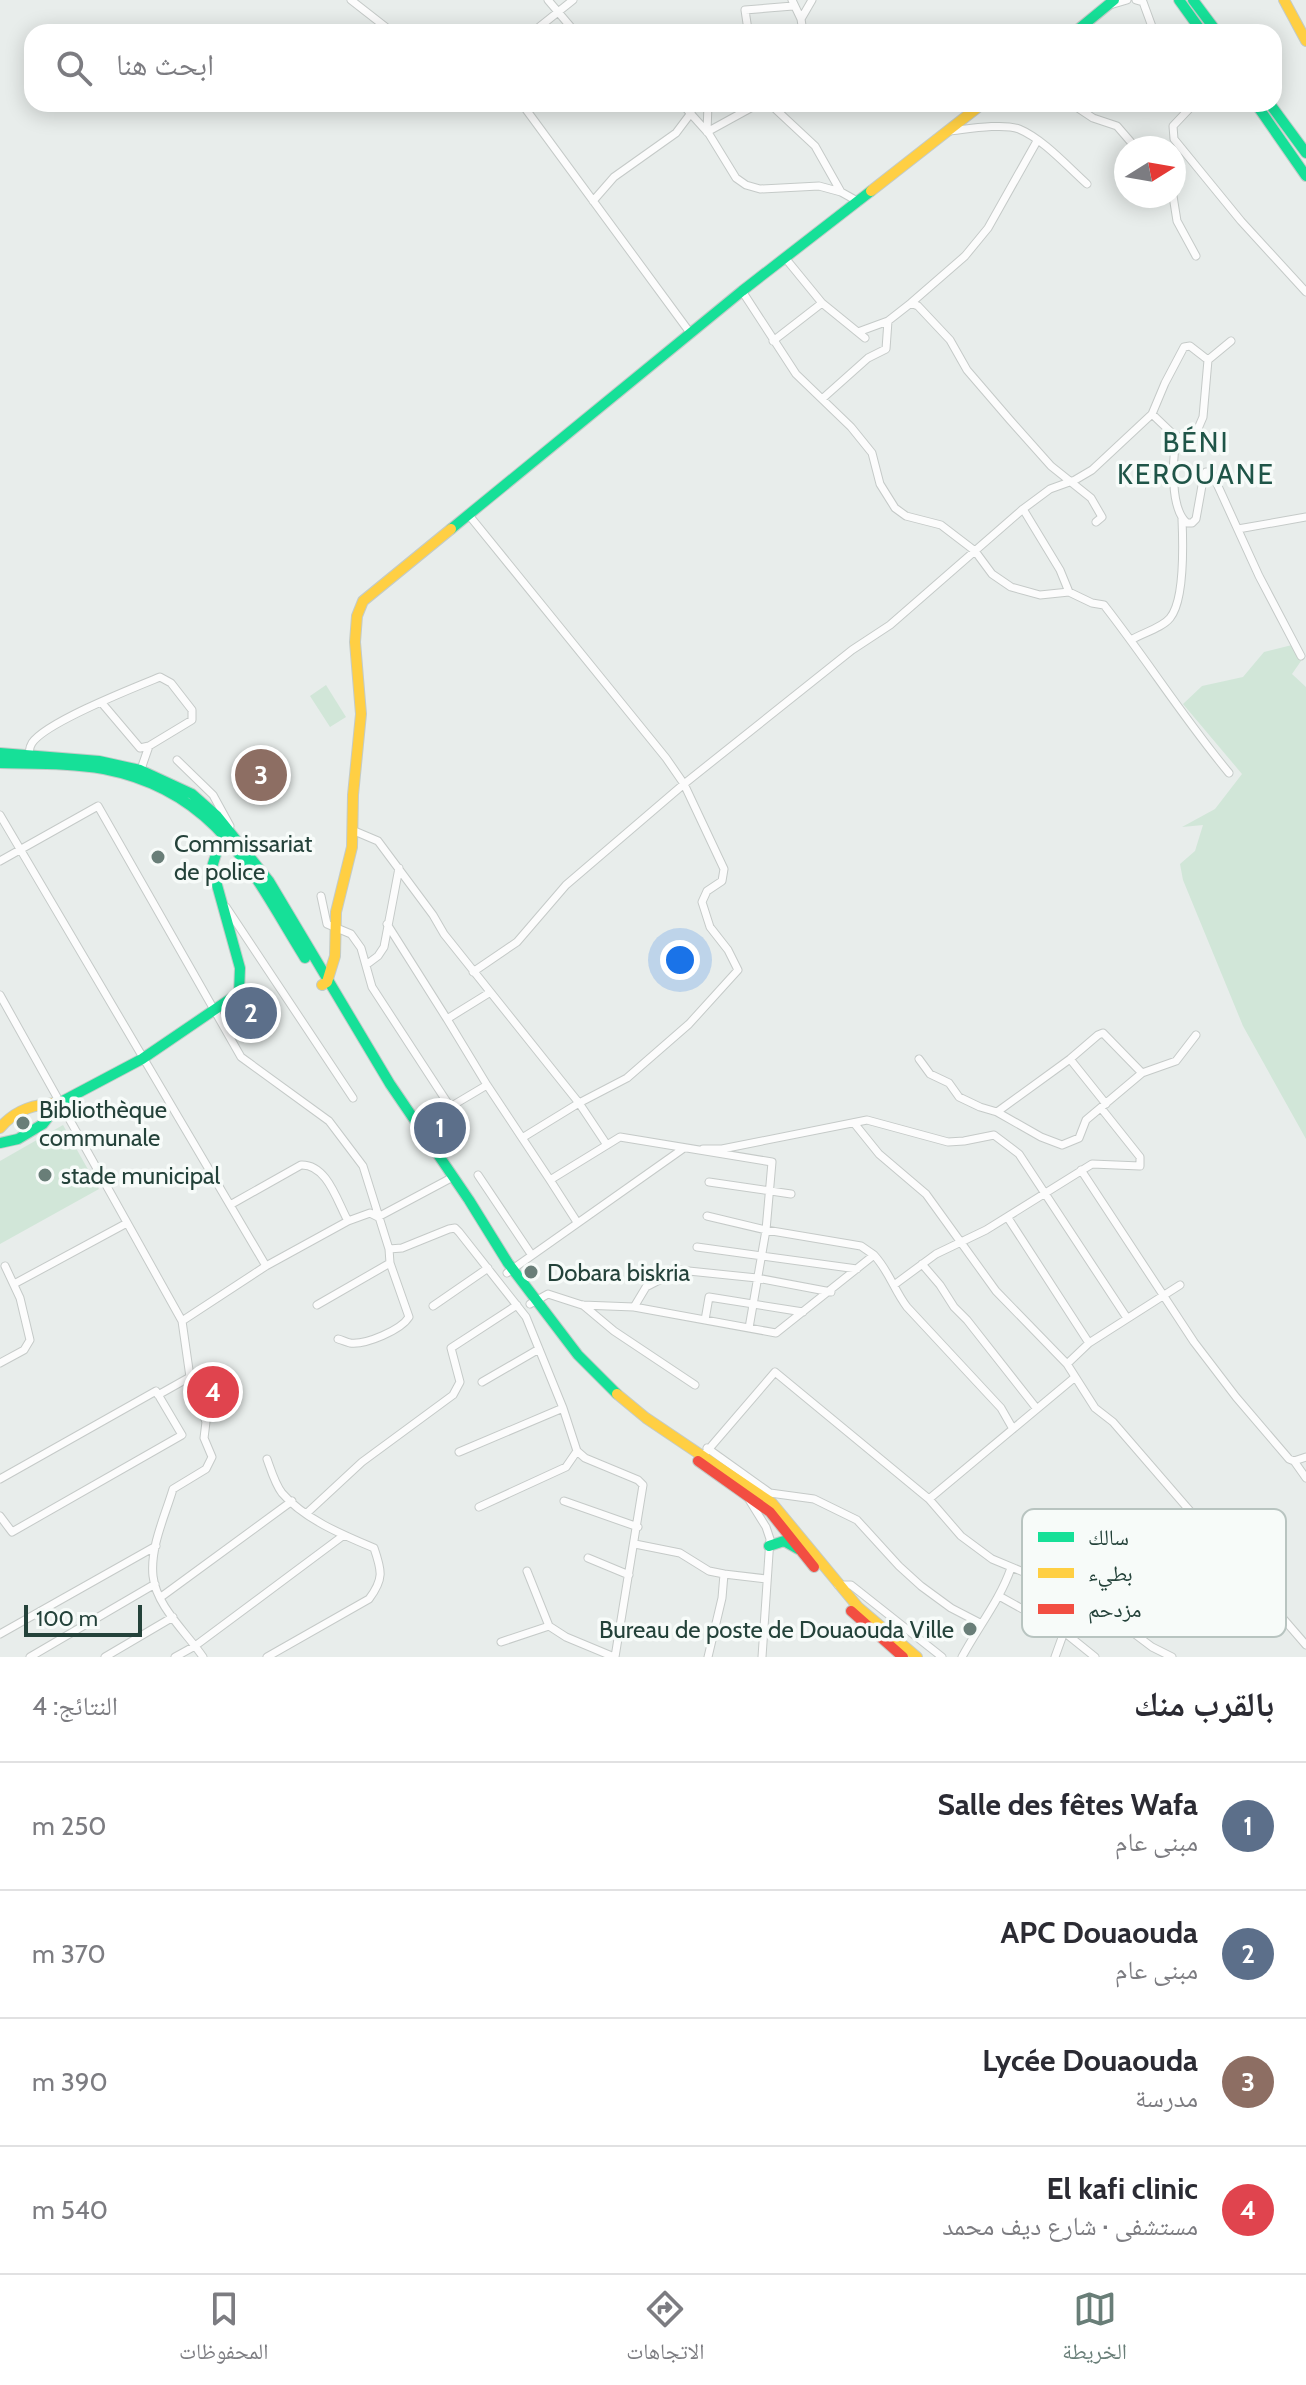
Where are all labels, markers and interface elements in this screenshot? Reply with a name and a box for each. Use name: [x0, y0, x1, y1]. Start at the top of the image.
search box: [24, 24, 1282, 112]
icon: search: [52, 46, 96, 90]
text: ابحث هنا: [116, 46, 214, 83]
north arrow: [1114, 136, 1186, 208]
district label: BÉNI KEROUANE: [1117, 425, 1275, 491]
pin: 3: [235, 745, 287, 805]
place label: Commissariat de police: [174, 829, 312, 886]
marker: Commissariat de police: [149, 848, 167, 866]
your location: [660, 940, 700, 980]
pin: 2: [225, 983, 277, 1043]
place label: Bibliothèque communale: [39, 1095, 167, 1152]
pin: 1: [414, 1098, 466, 1158]
marker: Bibliothèque communale: [14, 1114, 32, 1132]
place label: stade municipal: [61, 1161, 221, 1190]
marker: stade municipal: [36, 1166, 54, 1184]
place label: Dobara biskria: [547, 1258, 690, 1287]
marker: Dobara biskria: [522, 1263, 540, 1281]
pin: 4: [187, 1362, 239, 1422]
legend: [1022, 1509, 1286, 1637]
text: سالك: [1088, 1524, 1129, 1551]
text: بطيء: [1088, 1560, 1133, 1591]
text: مزدحم: [1088, 1596, 1142, 1624]
scale bar: [24, 1601, 142, 1637]
text: 100 m: [36, 1605, 98, 1632]
place label: Bureau de poste de Douaouda Ville: [599, 1615, 954, 1644]
marker: Bureau de poste de Douaouda Ville: [961, 1620, 979, 1638]
text: بالقرب منك: [1134, 1683, 1274, 1725]
text: النتائج: 4: [32, 1690, 118, 1722]
text: Salle des fêtes Wafa: [938, 1786, 1198, 1823]
text: 250 m: [32, 1810, 107, 1842]
text: 1: [1243, 1810, 1253, 1842]
text: مبنى عام: [1115, 1826, 1198, 1858]
text: APC Douaouda: [1001, 1914, 1198, 1951]
text: 370 m: [32, 1938, 106, 1970]
text: 2: [1241, 1938, 1255, 1970]
text: مبنى عام: [1115, 1954, 1198, 1986]
text: Lycée Douaouda: [982, 2042, 1198, 2079]
text: 390 m: [32, 2066, 108, 2098]
text: 3: [1241, 2066, 1255, 2098]
text: مدرسة: [1135, 2082, 1198, 2114]
text: El kafi clinic: [1046, 2170, 1198, 2207]
text: 540 m: [32, 2194, 108, 2226]
text: 4: [1240, 2194, 1256, 2226]
text: مستشفى · شارع ديف محمد: [942, 2210, 1198, 2242]
tab: المحفوظات: [179, 2287, 268, 2373]
tab: الاتجاهات: [626, 2287, 704, 2373]
tab: الخريطة: [1062, 2287, 1127, 2373]

